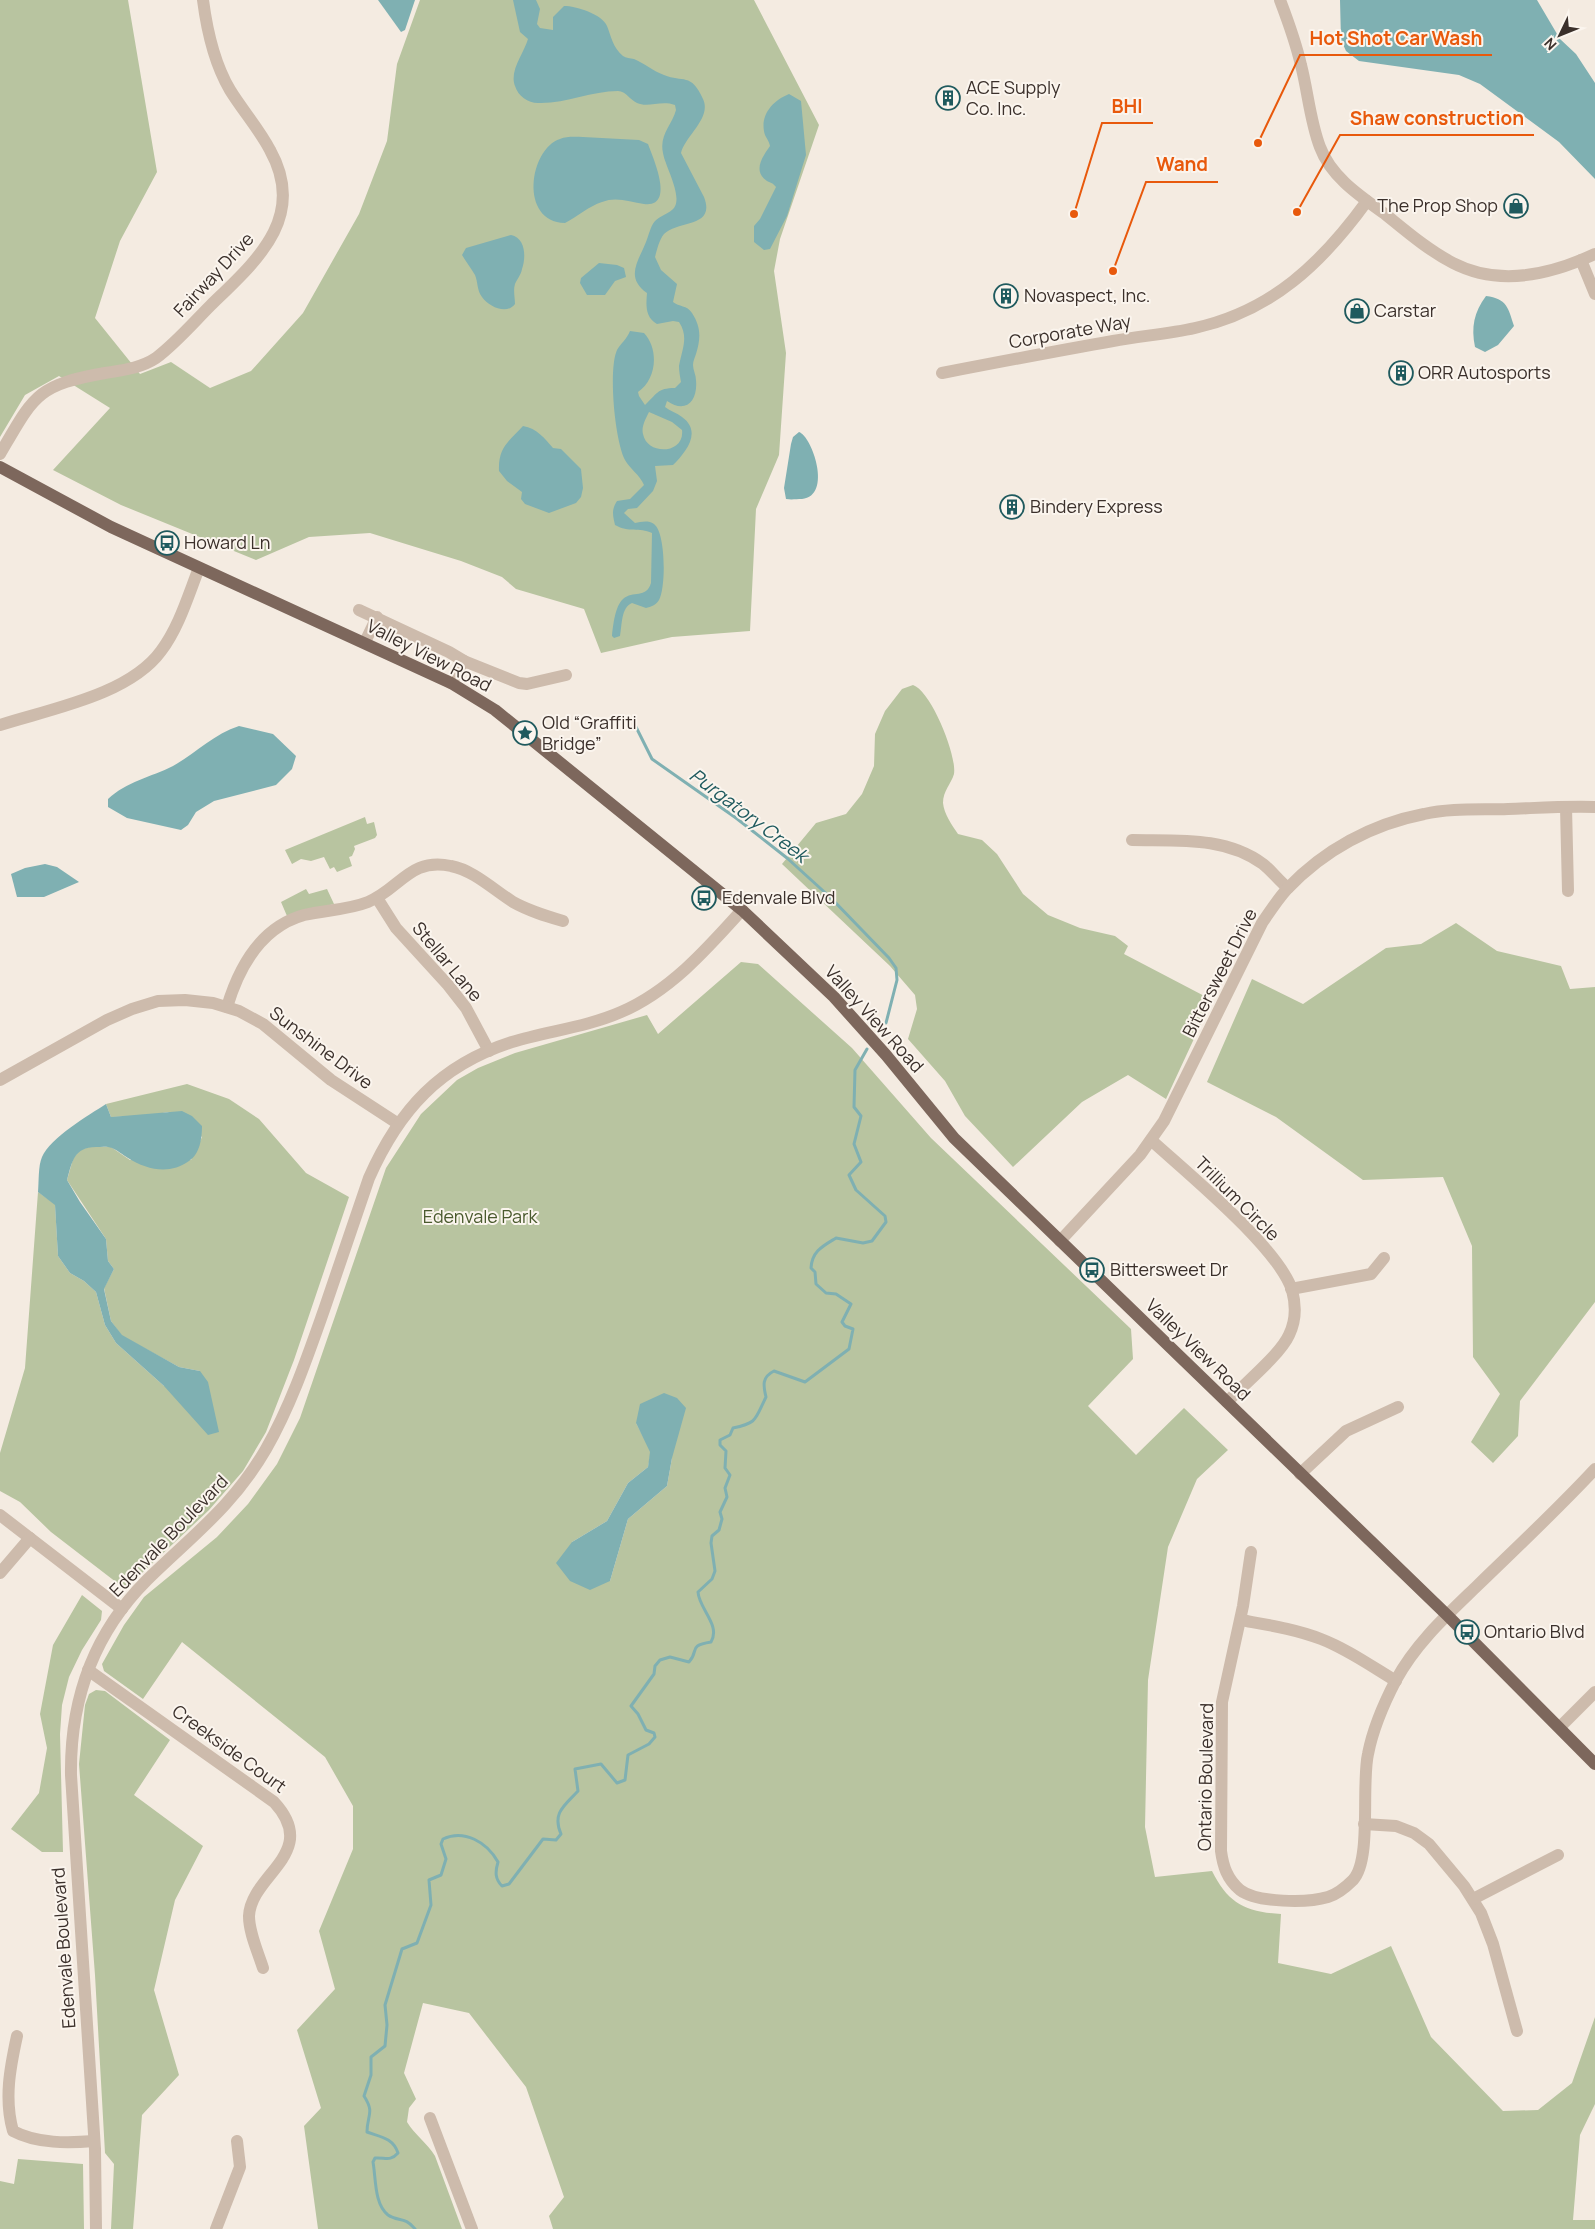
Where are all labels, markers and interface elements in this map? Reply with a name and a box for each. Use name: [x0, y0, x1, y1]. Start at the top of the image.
north arrow: [1535, 10, 1585, 60]
callout: Hot Shot Car Wash: [1300, 21, 1492, 55]
text: Hot Shot Car Wash: [1310, 25, 1482, 51]
text: N: [1540, 34, 1561, 54]
place label: ACE Supply Co. Inc.: [966, 75, 1061, 120]
building icon: ACE Supply Co. Inc.: [935, 85, 961, 111]
callout: BHI: [1102, 89, 1153, 123]
text: BHI: [1111, 93, 1143, 119]
callout: Shaw construction: [1340, 101, 1534, 135]
text: Shaw construction: [1350, 105, 1524, 131]
callout: Wand: [1146, 148, 1218, 182]
text: Wand: [1156, 151, 1208, 177]
place label: The Prop Shop: [1377, 193, 1498, 217]
shop icon: The Prop Shop: [1503, 193, 1529, 219]
street label: Fairway Drive: [168, 227, 259, 322]
building icon: Novaspect, Inc.: [993, 283, 1019, 309]
place label: Novaspect, Inc.: [1024, 283, 1150, 307]
shop icon: Carstar: [1344, 298, 1370, 324]
place label: Carstar: [1374, 298, 1437, 322]
street label: Corporate Way: [1007, 308, 1133, 354]
building icon: ORR Autosports: [1388, 360, 1414, 386]
place label: ORR Autosports: [1418, 360, 1551, 384]
building icon: Bindery Express: [999, 494, 1025, 520]
place label: Bindery Express: [1030, 494, 1163, 518]
bus stop icon: Howard Ln: [154, 530, 180, 556]
place label: Howard Ln: [184, 530, 270, 554]
street label: Valley View Road: [363, 613, 496, 697]
place label: Old “Graffiti Bridge”: [542, 710, 637, 755]
place icon: Old “Graffiti Bridge”: [512, 720, 538, 746]
water label: Purgatory Creek: [684, 762, 816, 870]
bus stop icon: Edenvale Blvd: [691, 885, 717, 911]
place label: Edenvale Blvd: [722, 885, 835, 909]
street label: Bittersweet Drive: [1176, 904, 1262, 1041]
street label: Stellar Lane: [407, 916, 488, 1006]
street label: Valley View Road: [820, 959, 929, 1077]
street label: Sunshine Drive: [265, 1000, 378, 1094]
street label: Trillium Circle: [1190, 1151, 1285, 1246]
park label: Edenvale Park: [423, 1204, 538, 1228]
bus stop icon: Bittersweet Dr: [1079, 1257, 1105, 1283]
place label: Bittersweet Dr: [1110, 1257, 1229, 1281]
street label: Valley View Road: [1141, 1293, 1256, 1405]
street label: Edenvale Boulevard: [104, 1469, 233, 1602]
bus stop icon: Ontario Blvd: [1454, 1619, 1480, 1645]
place label: Ontario Blvd: [1484, 1619, 1585, 1643]
street label: Creekside Court: [168, 1699, 291, 1798]
street label: Ontario Boulevard: [1192, 1703, 1218, 1851]
street label: Edenvale Boulevard: [45, 1867, 81, 2029]

